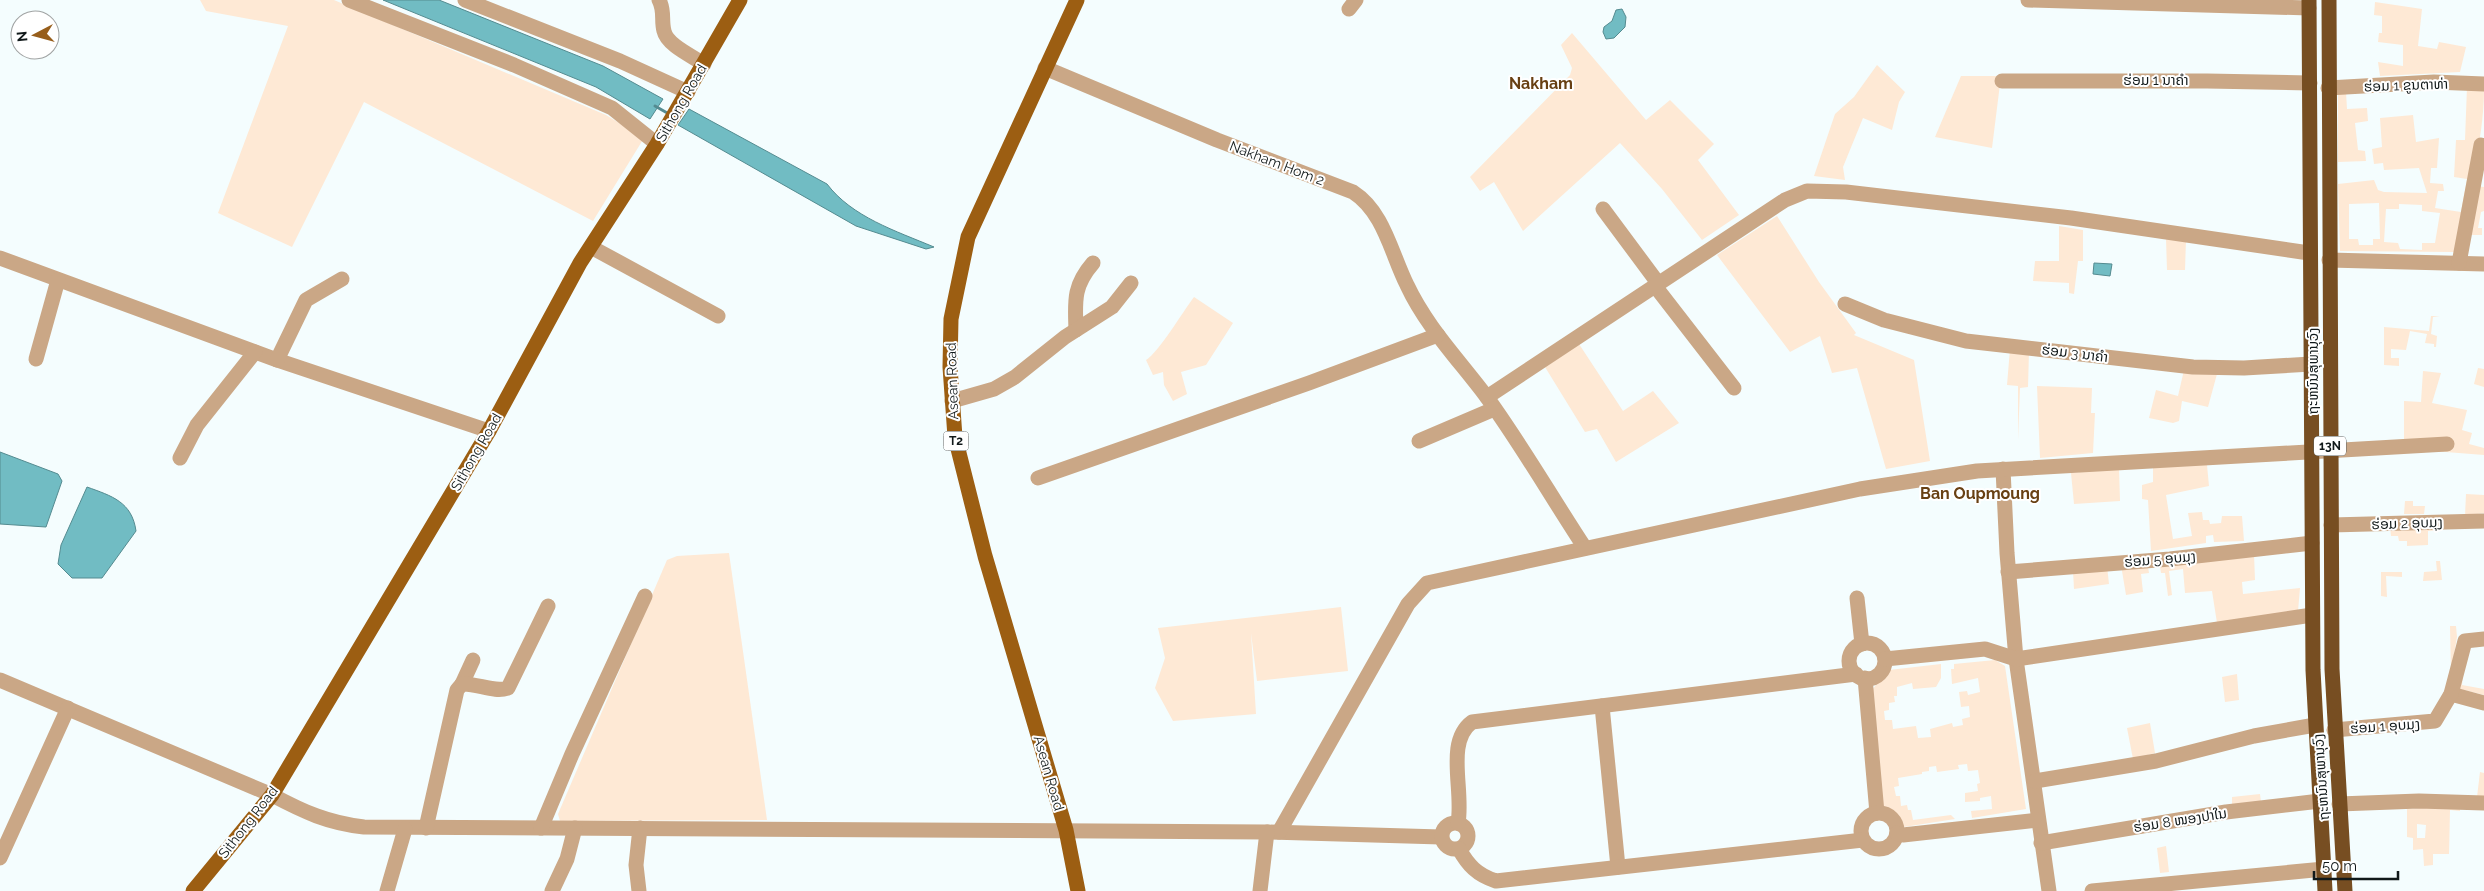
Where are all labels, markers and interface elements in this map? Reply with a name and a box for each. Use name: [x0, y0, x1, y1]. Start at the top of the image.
north arrow: [10, 10, 60, 60]
text: N: [14, 30, 31, 43]
street label: Sithong Road: [652, 61, 710, 145]
street label: ຮ່ອມ 1 ນາຄຳ: [2123, 72, 2189, 88]
district label: Nakham: [1509, 74, 1573, 93]
street label: ຮ່ອມ 1 ຂູນຕາທ່າ: [2363, 76, 2449, 95]
street label: Nakham Hom 2: [1227, 138, 1327, 188]
street label: ຖະຫນົນສຸພານຸວົງ: [2305, 328, 2322, 414]
street label: ຮ່ອມ 3 ນາຄຳ: [2041, 341, 2109, 365]
street label: Asean Road: [943, 342, 961, 420]
street label: Sithong Road: [447, 410, 505, 494]
road number: T2: [944, 432, 968, 451]
road number: 13N: [2314, 436, 2346, 456]
district label: Ban Oupmoung: [1920, 484, 2040, 503]
street label: ຮ່ອມ 2 ອຸບມຸງ: [2371, 514, 2443, 533]
street label: ຮ່ອມ 5 ອຸບມຸງ: [2124, 548, 2196, 571]
street label: ຮ່ອມ 1 ອຸບມຸງ: [2349, 716, 2421, 737]
street label: ຖະຫນົນສຸພານຸວົງ: [2310, 733, 2333, 821]
street label: Asean Road: [1031, 734, 1067, 812]
street label: Sithong Road: [215, 783, 281, 861]
street label: ຮ່ອມ 8 ໜອງປາໃນ: [2132, 805, 2228, 835]
scale bar: [2314, 848, 2398, 880]
text: 50 m: [2322, 857, 2357, 875]

